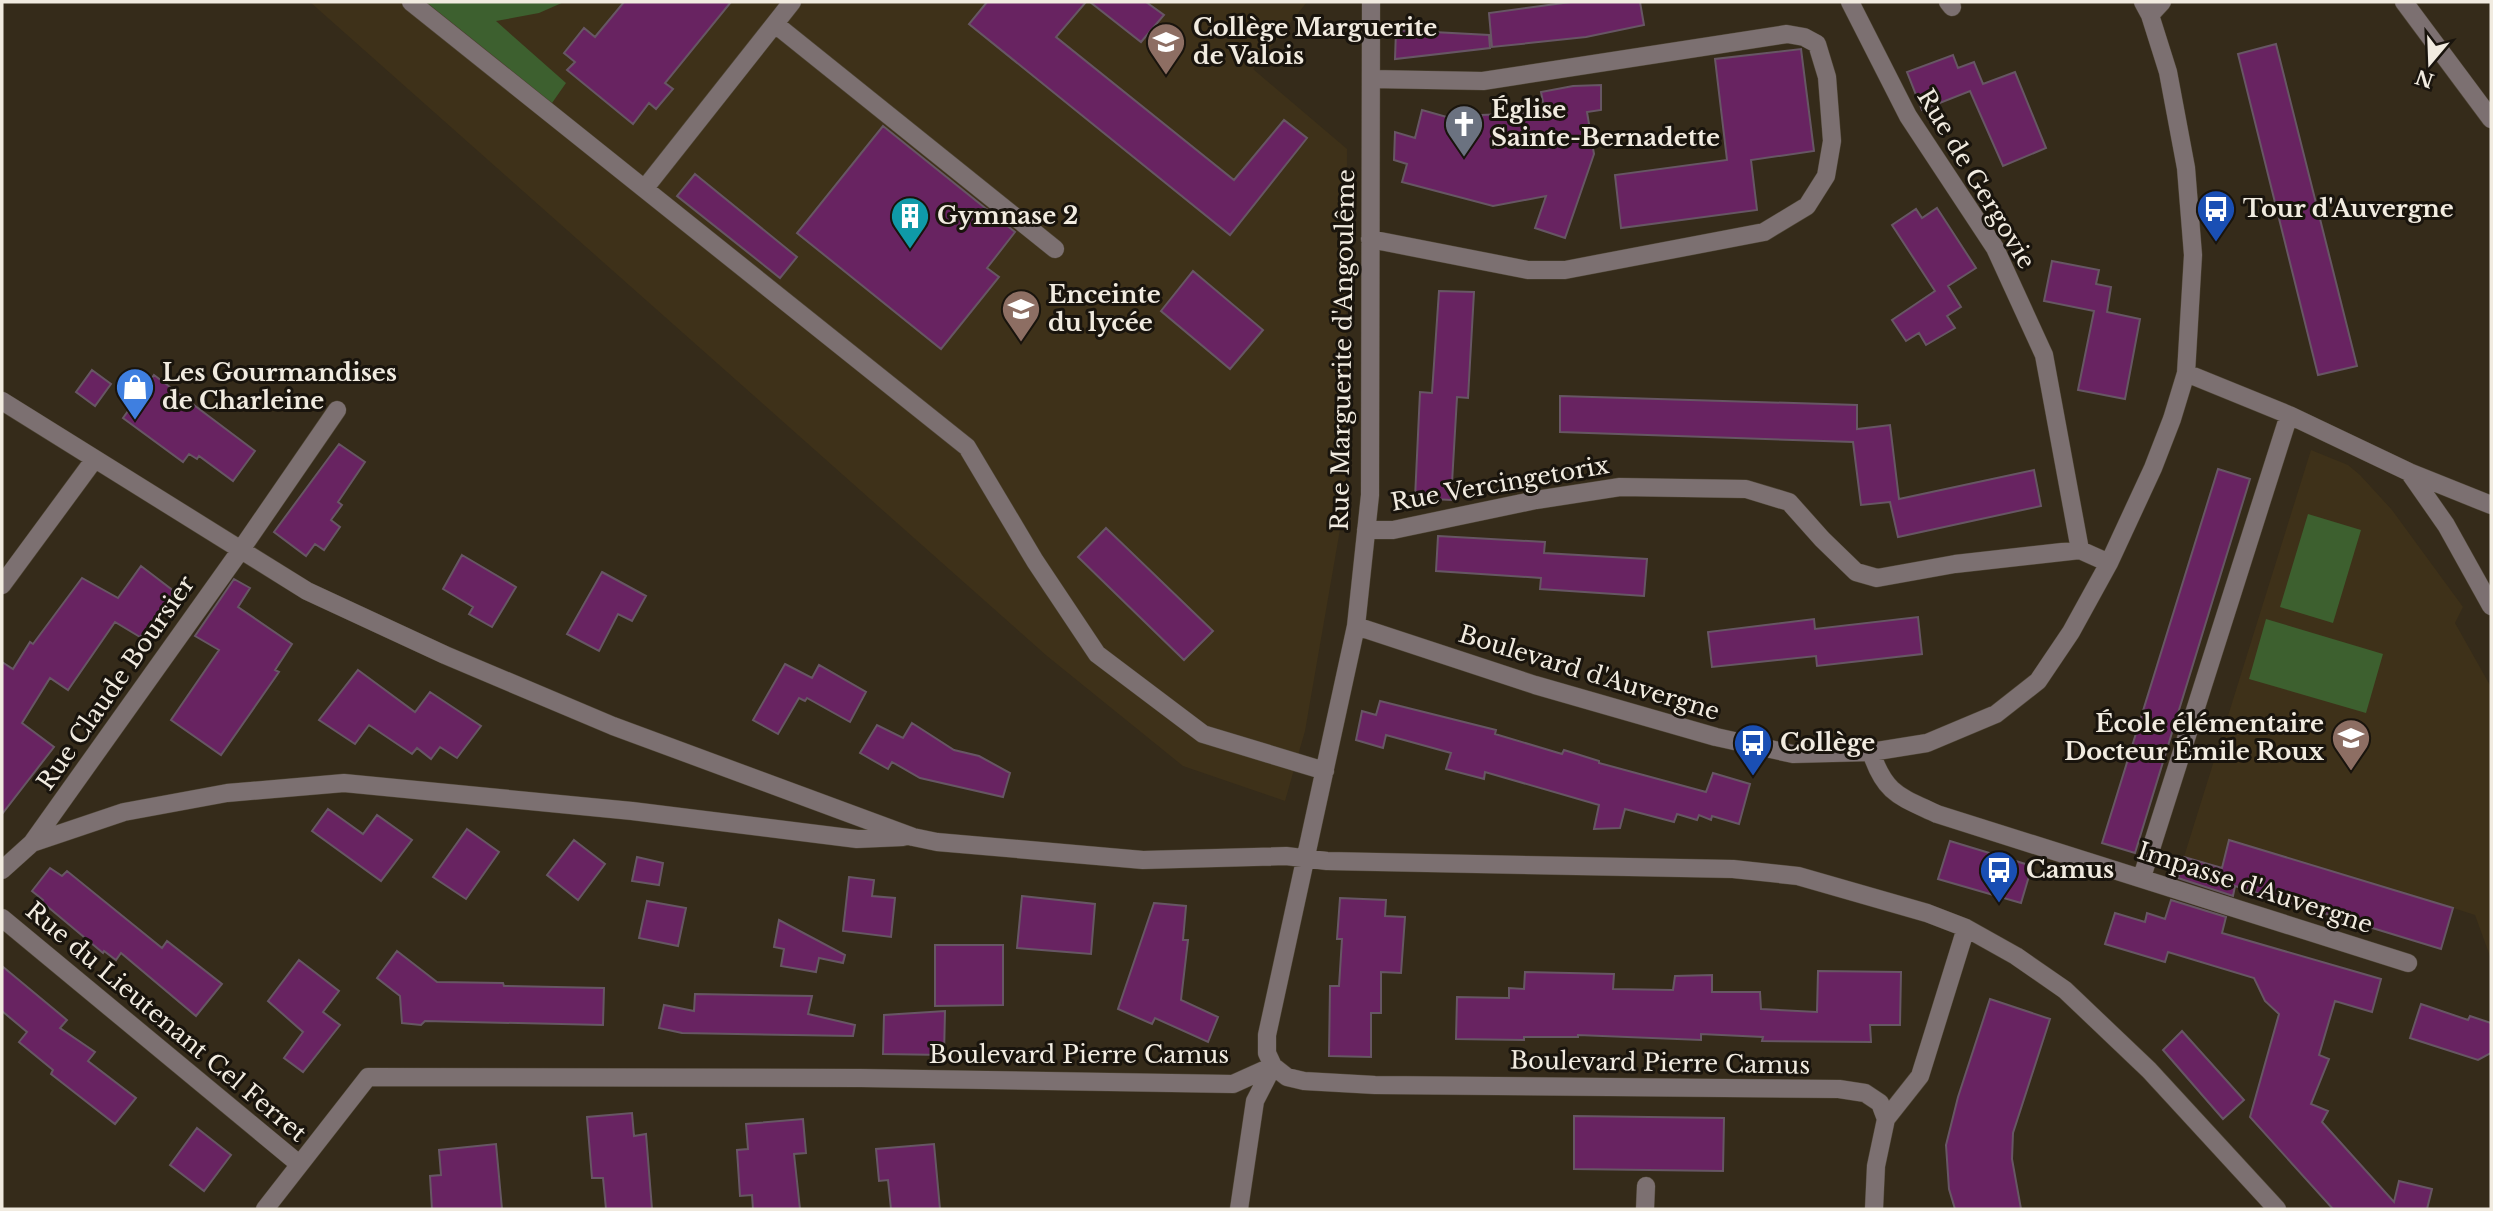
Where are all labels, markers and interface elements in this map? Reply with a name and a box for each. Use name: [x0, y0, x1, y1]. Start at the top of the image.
place label: Collège Marguerite de Valois: [1193, 13, 1437, 70]
school or university icon: Collège Marguerite de Valois: [1145, 21, 1187, 76]
north arrow: [2395, 28, 2465, 98]
text: N: [2412, 65, 2437, 92]
street label: Rue de Gergovie: [1911, 84, 2042, 274]
place label: Église Sainte-Bernadette: [1491, 95, 1720, 152]
church icon: Église Sainte-Bernadette: [1443, 103, 1485, 158]
street label: Rue Marguerite d'Angoulême: [1325, 169, 1360, 531]
bus stop icon: Tour d'Auvergne: [2195, 188, 2237, 243]
place label: Tour d'Auvergne: [2243, 194, 2454, 223]
building icon: Gymnase 2: [889, 195, 931, 250]
place label: Gymnase 2: [937, 201, 1078, 230]
place label: Enceinte du lycée: [1048, 280, 1161, 337]
school or university icon: Enceinte du lycée: [1000, 288, 1042, 343]
place label: Les Gourmandises de Charleine: [162, 358, 397, 415]
shop icon: Les Gourmandises de Charleine: [114, 366, 156, 421]
street label: Rue Vercingetorix: [1389, 450, 1612, 517]
street label: Rue Claude Boursier: [31, 570, 201, 795]
street label: Boulevard d'Auvergne: [1455, 619, 1723, 726]
place label: École élémentaire Docteur Émile Roux: [2064, 709, 2324, 766]
school or university icon: École élémentaire Docteur Émile Roux: [2330, 717, 2372, 772]
bus stop icon: Collège: [1732, 722, 1774, 777]
place label: Collège: [1780, 728, 1875, 757]
street label: Impasse d'Auvergne: [2134, 836, 2376, 939]
bus stop icon: Camus: [1978, 849, 2020, 904]
place label: Camus: [2026, 855, 2114, 884]
street label: Rue du Lieutenant Cel Ferret: [20, 896, 313, 1148]
street label: Boulevard Pierre Camus: [929, 1040, 1229, 1069]
street label: Boulevard Pierre Camus: [1510, 1045, 1810, 1080]

